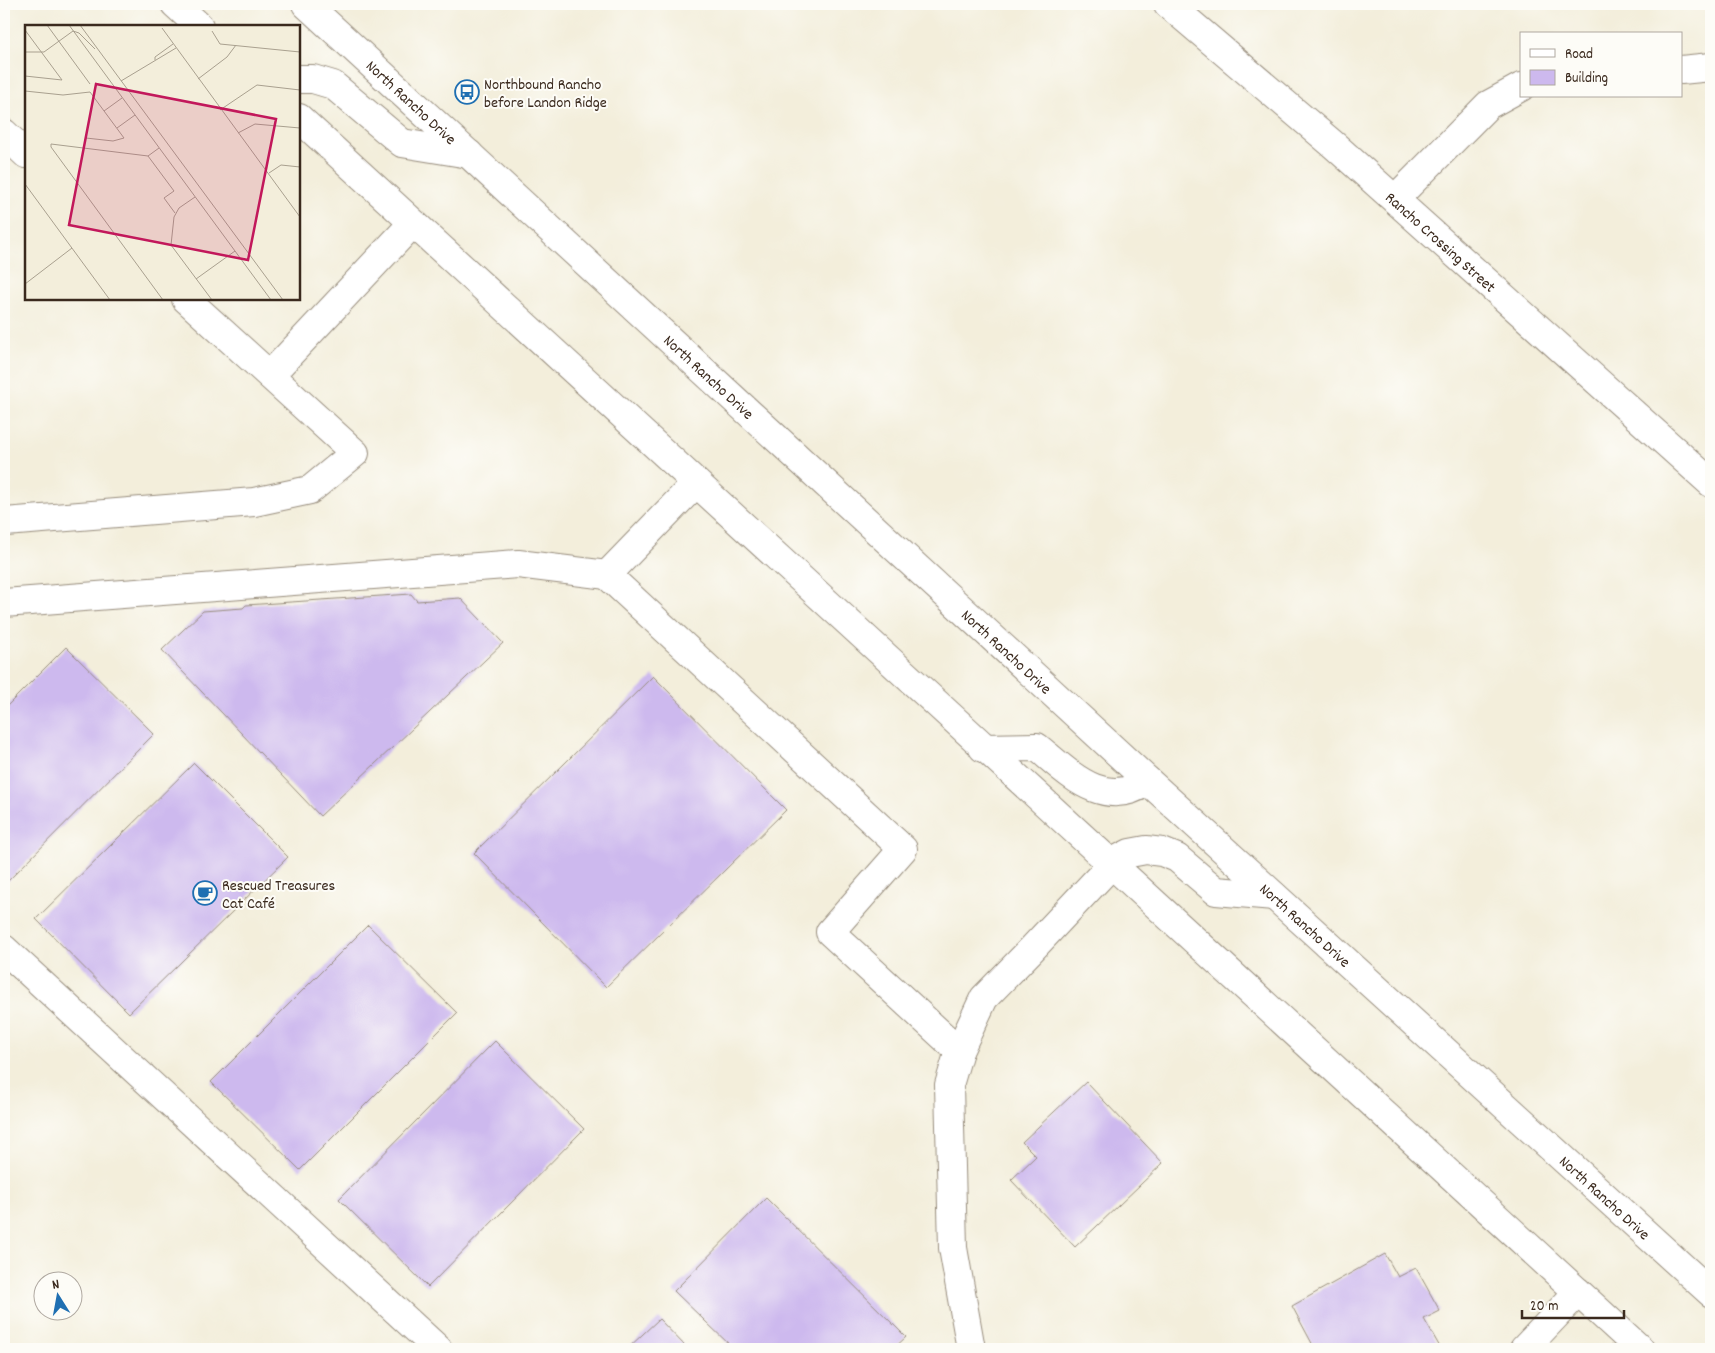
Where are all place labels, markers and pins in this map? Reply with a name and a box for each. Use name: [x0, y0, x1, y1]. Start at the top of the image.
place label: Northbound Rancho before Landon Ridge: [484, 74, 607, 115]
bus stop icon: Northbound Rancho before Landon Ridge: [454, 79, 480, 105]
place label: Rescued Treasures Cat Café: [222, 875, 336, 916]
cafe icon: Rescued Treasures Cat Café: [192, 880, 218, 906]

